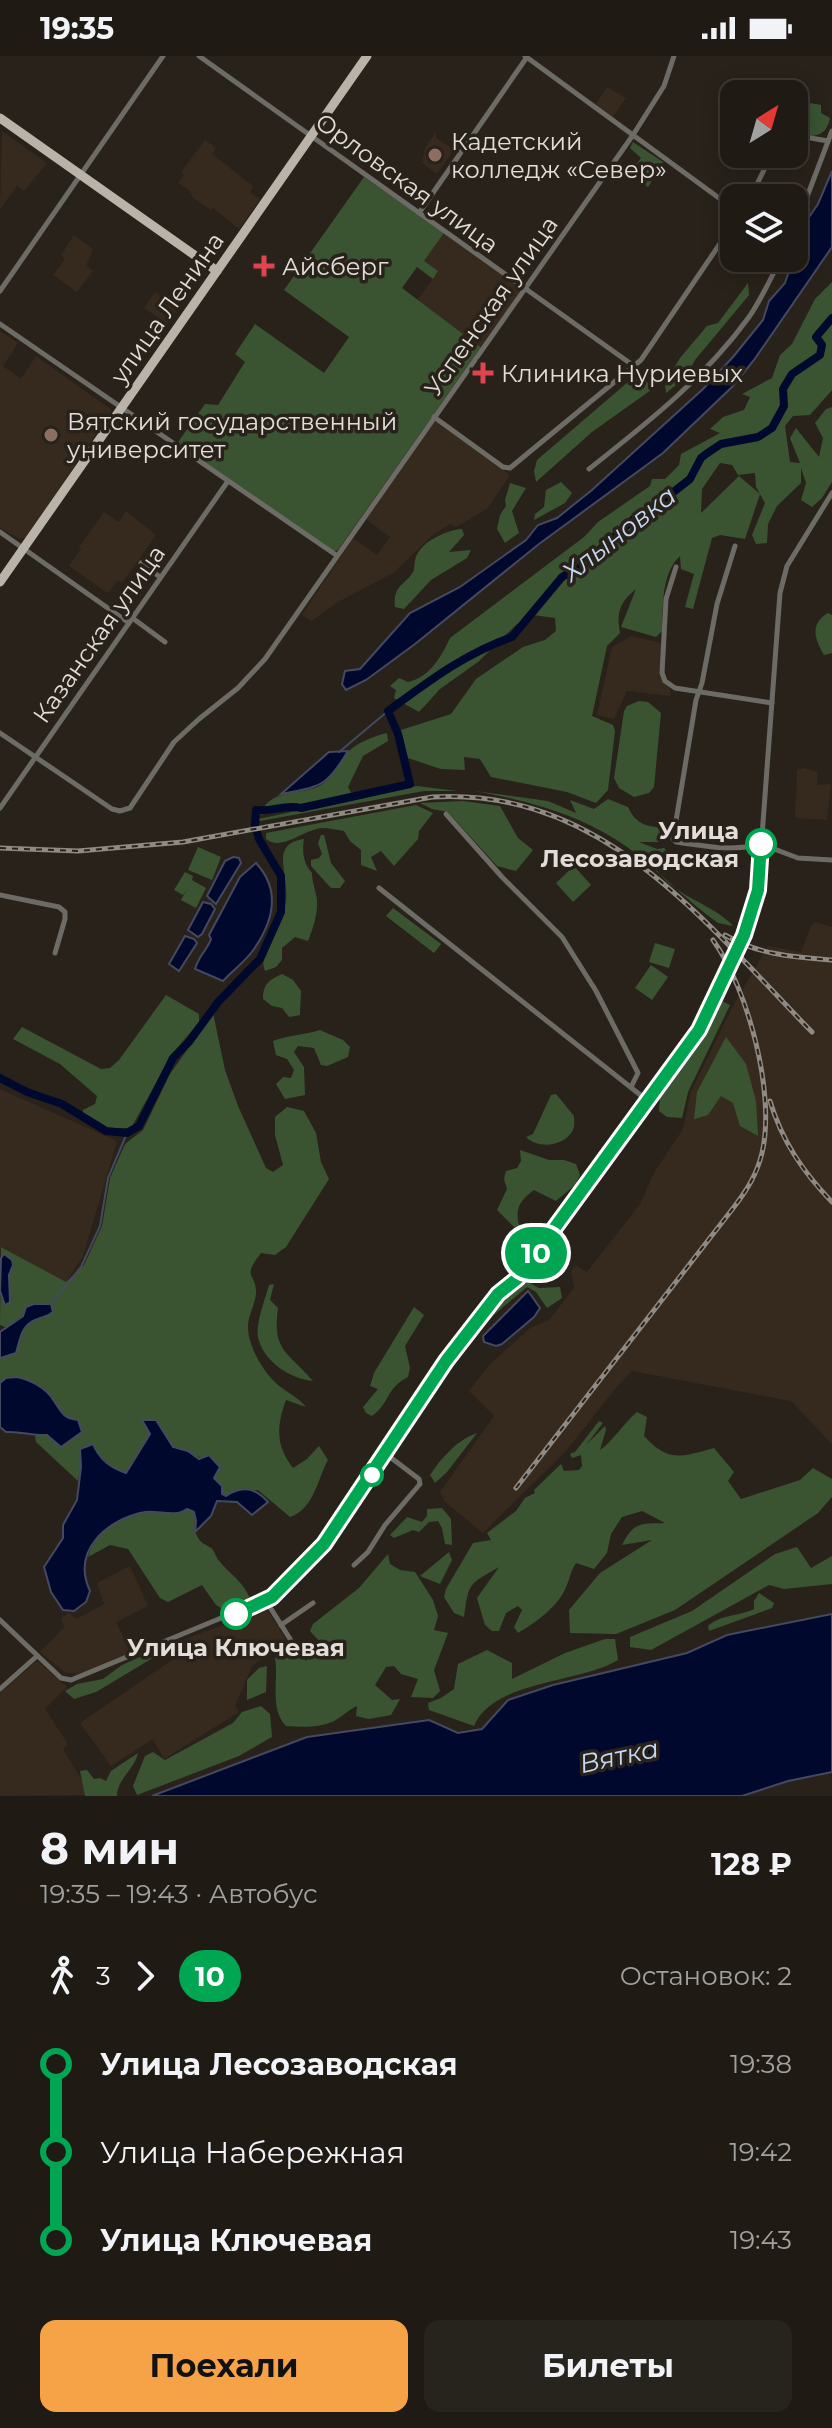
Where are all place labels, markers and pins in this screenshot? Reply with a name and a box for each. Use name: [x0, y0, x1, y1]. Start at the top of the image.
place label: Кадетский колледж «Север»: [451, 127, 667, 184]
marker: Кадетский колледж «Север»: [426, 146, 444, 164]
place label: Айсберг: [282, 252, 389, 281]
marker: Айсберг: [253, 255, 275, 277]
place label: Клиника Нуриевых: [501, 359, 743, 388]
marker: Клиника Нуриевых: [472, 362, 494, 384]
place label: Вятский государственный университет: [66, 407, 397, 464]
marker: Вятский государственный университет: [42, 426, 60, 444]
place label: Улица Лесозаводская: [540, 816, 739, 873]
marker: Улица Лесозаводская: [746, 829, 776, 859]
unlabelled marker: [361, 1464, 383, 1486]
marker: Улица Ключевая: [221, 1599, 251, 1629]
place label: Улица Ключевая: [127, 1633, 345, 1662]

